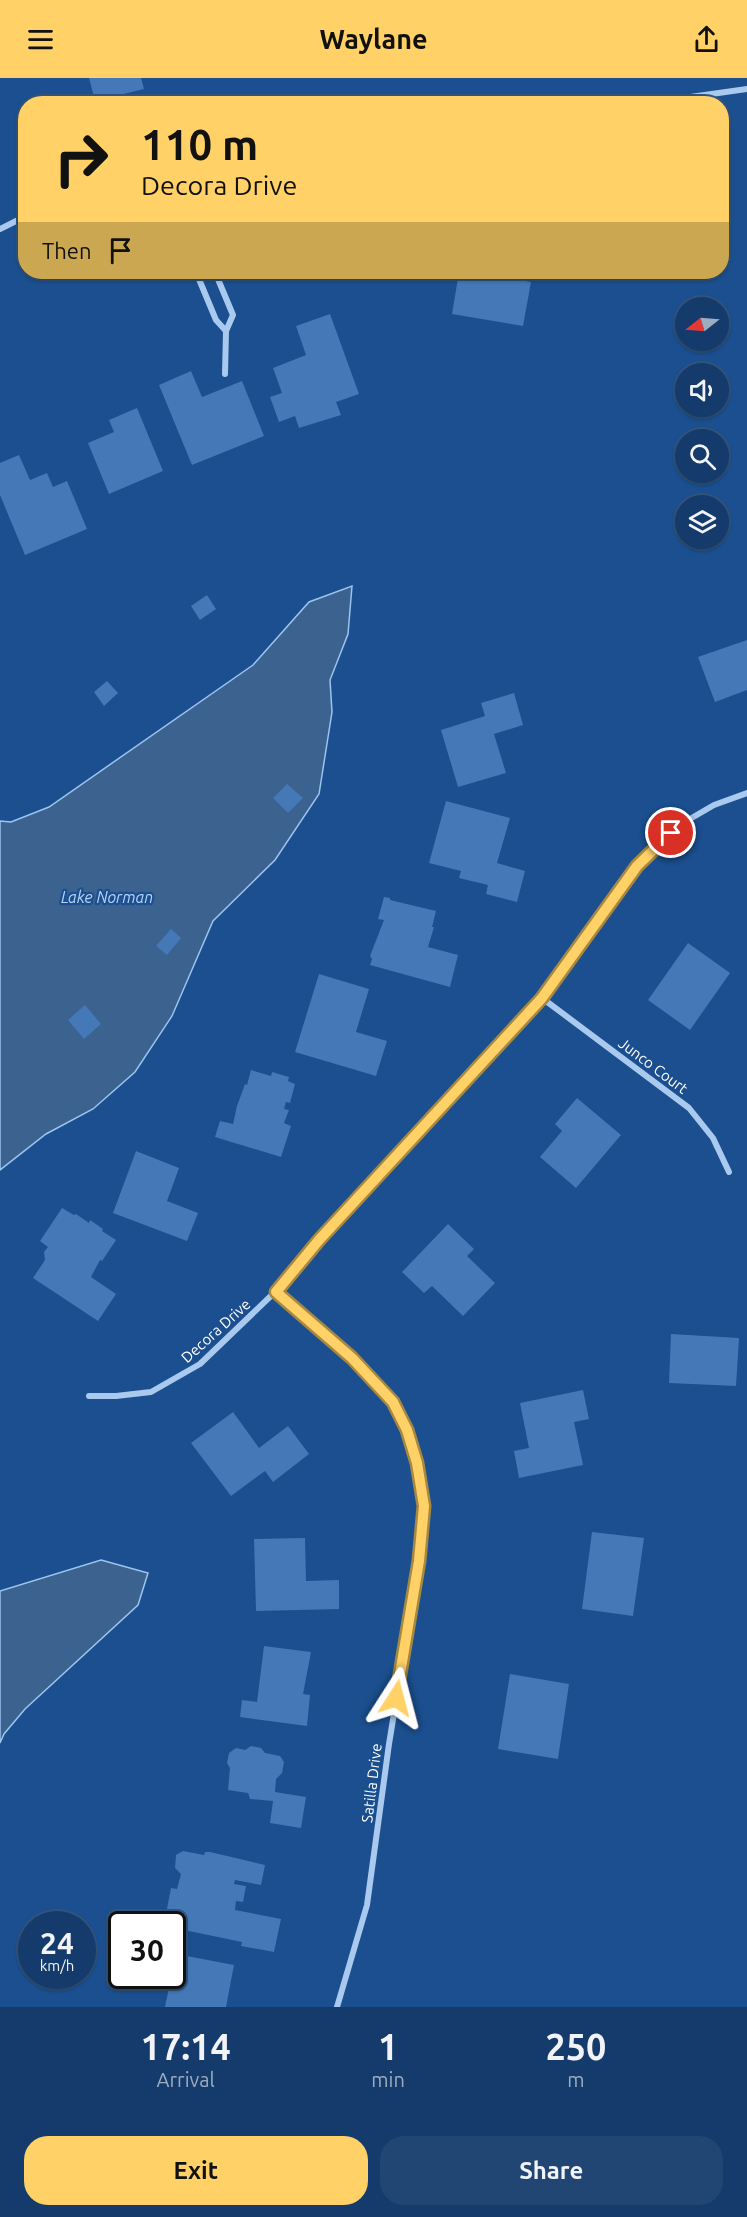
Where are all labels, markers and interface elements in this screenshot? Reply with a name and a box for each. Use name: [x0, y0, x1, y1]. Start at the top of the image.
icon: menu: [24, 23, 57, 56]
icon: share: [690, 23, 723, 56]
text: Waylane: [320, 24, 427, 54]
icon: right: [42, 120, 120, 198]
text: 110 m: [141, 121, 258, 168]
text: Decora Drive: [141, 170, 297, 200]
icon: arrive: [104, 234, 137, 267]
text: Then: [42, 238, 92, 263]
north arrow: [675, 297, 729, 351]
map controls: [675, 297, 729, 549]
button: sound: [675, 363, 729, 417]
button: search: [675, 429, 729, 483]
button: layers: [675, 495, 729, 549]
pin: [645, 807, 696, 858]
icon: arrive: [654, 816, 687, 849]
water label: Lake Norman: [61, 888, 153, 906]
street label: Junco Court: [616, 1034, 691, 1097]
street label: Decora Drive: [178, 1295, 254, 1366]
position arrow: [364, 1666, 428, 1730]
street label: Satilla Drive: [358, 1742, 385, 1823]
speed limit sign: 30: [108, 1911, 186, 1989]
text: 24: [40, 1926, 74, 1960]
text: km/h: [40, 1957, 74, 1974]
text: 17:14: [141, 2026, 231, 2067]
text: 1: [378, 2026, 398, 2067]
text: 250: [545, 2026, 606, 2067]
text: Arrival: [157, 2068, 215, 2091]
text: min: [371, 2068, 405, 2091]
text: m: [567, 2068, 585, 2091]
button: Exit: [24, 2136, 368, 2205]
button: Share: [380, 2136, 723, 2205]

